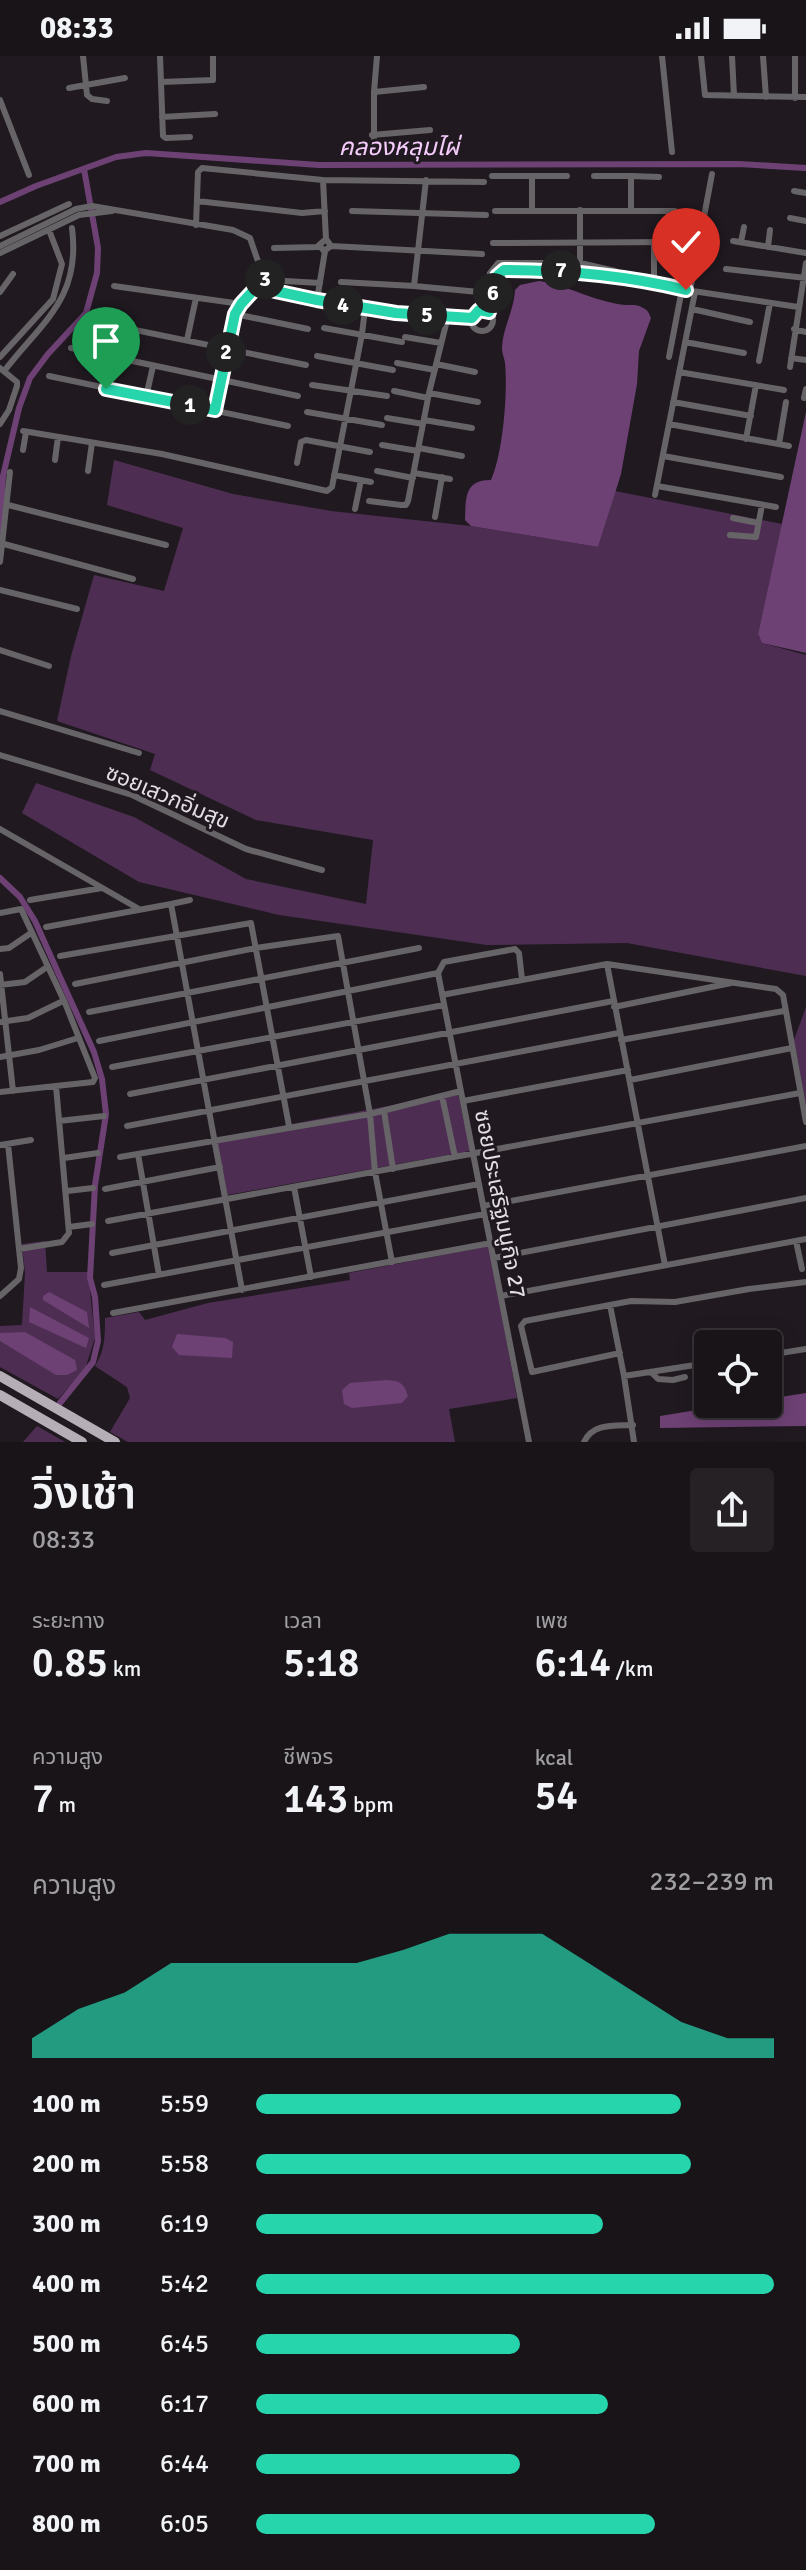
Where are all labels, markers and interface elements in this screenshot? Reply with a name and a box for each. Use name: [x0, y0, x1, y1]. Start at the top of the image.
text: 08:33: [40, 10, 114, 47]
water label: คลองหลุมไผ่: [339, 132, 462, 162]
pin: [652, 208, 720, 290]
icon: check: [664, 220, 708, 264]
pin: 7: [541, 250, 581, 290]
text: 7: [555, 256, 567, 283]
pin: 3: [245, 259, 285, 299]
text: 3: [259, 265, 271, 292]
pin: 6: [473, 273, 513, 313]
text: 6: [487, 279, 499, 306]
pin: 4: [323, 285, 363, 325]
text: 4: [337, 291, 349, 318]
pin: 5: [407, 295, 447, 335]
text: 5: [421, 301, 433, 328]
pin: [72, 307, 140, 389]
icon: arrive: [84, 319, 128, 363]
pin: 2: [206, 332, 246, 372]
text: 2: [220, 338, 232, 365]
pin: 1: [170, 385, 210, 425]
text: 1: [184, 391, 196, 418]
street label: ซอยเสวกอิ่มสุข: [102, 758, 234, 835]
street label: ซอยประเสริฐมนูกิจ 27: [469, 1108, 532, 1301]
map controls: [694, 1330, 782, 1418]
button: locate: [694, 1330, 782, 1418]
text: วิ่งเช้า: [32, 1467, 136, 1521]
button: share: [690, 1468, 774, 1552]
text: 08:33: [32, 1524, 95, 1556]
text: ระยะทาง: [32, 1607, 105, 1634]
text: เวลา: [283, 1607, 322, 1634]
text: เพซ: [535, 1607, 568, 1634]
text: 0.85: [32, 1638, 108, 1688]
text: 5:18: [283, 1638, 359, 1688]
text: 6:14: [535, 1638, 611, 1688]
text: km: [108, 1655, 141, 1682]
text: /km: [611, 1655, 653, 1682]
text: ความสูง: [32, 1743, 103, 1770]
text: ชีพจร: [283, 1743, 333, 1770]
text: kcal: [535, 1744, 573, 1771]
text: 54: [535, 1771, 578, 1821]
text: 7: [32, 1774, 54, 1824]
text: 143: [283, 1774, 348, 1824]
text: m: [54, 1791, 76, 1818]
text: bpm: [348, 1791, 394, 1818]
text: 232–239 m: [650, 1866, 774, 1898]
text: ความสูง: [32, 1870, 116, 1902]
text: 100 m: [32, 2088, 101, 2120]
text: 5:59: [160, 2088, 209, 2120]
text: 200 m: [32, 2148, 101, 2180]
text: 5:58: [160, 2148, 209, 2180]
text: 300 m: [32, 2208, 101, 2240]
text: 6:19: [160, 2208, 209, 2240]
text: 400 m: [32, 2268, 101, 2300]
text: 5:42: [160, 2268, 209, 2300]
text: 500 m: [32, 2328, 101, 2360]
text: 6:45: [160, 2328, 209, 2360]
text: 600 m: [32, 2388, 101, 2420]
text: 6:17: [160, 2388, 209, 2420]
text: 700 m: [32, 2448, 101, 2480]
text: 6:44: [160, 2448, 209, 2480]
text: 800 m: [32, 2508, 101, 2540]
text: 6:05: [160, 2508, 209, 2540]

